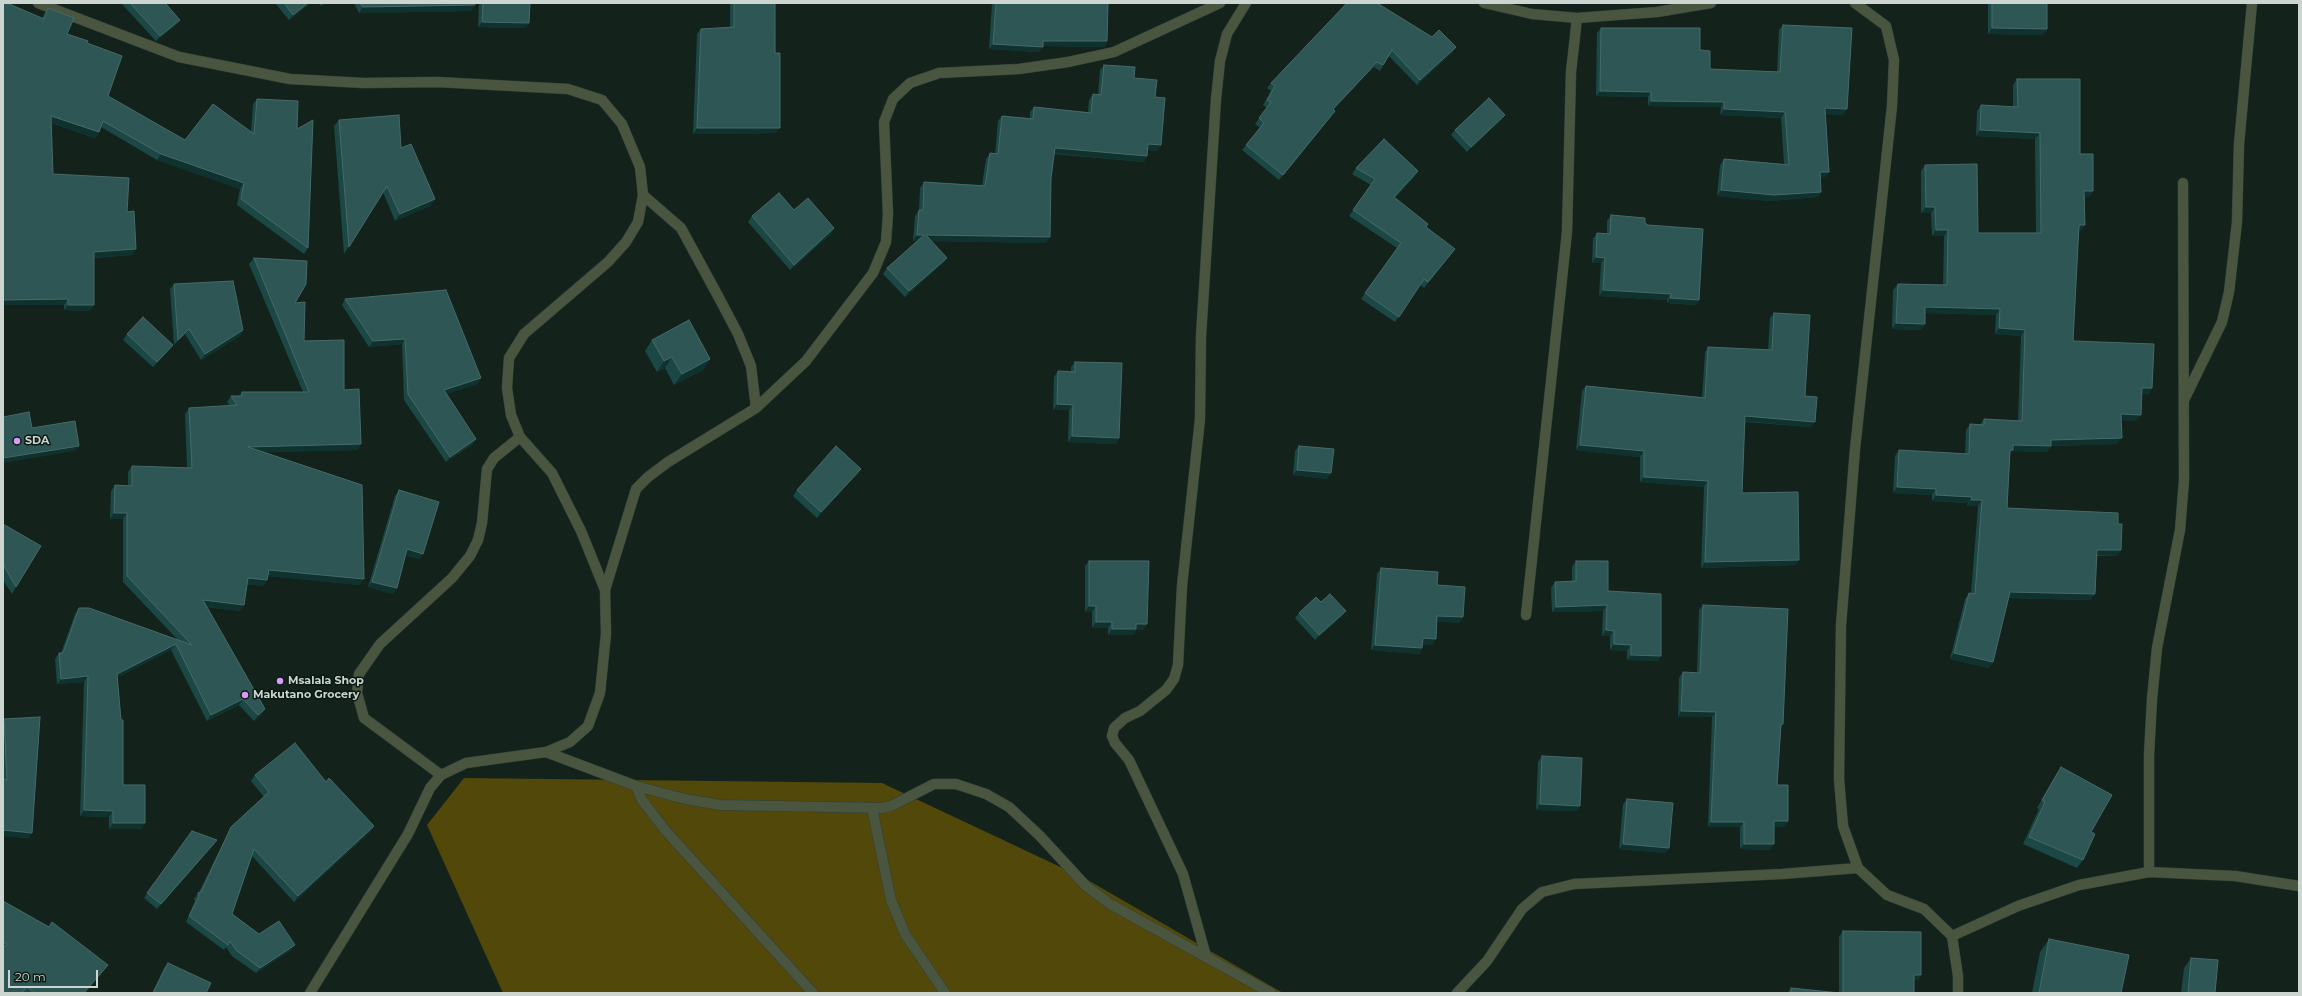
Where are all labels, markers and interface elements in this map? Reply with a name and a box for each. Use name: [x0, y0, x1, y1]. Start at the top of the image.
place label: SDA: [25, 434, 49, 448]
marker: SDA: [12, 436, 22, 446]
place label: Msalala Shop: [288, 674, 364, 688]
marker: Msalala Shop: [275, 676, 285, 686]
place label: Makutano Grocery: [253, 688, 359, 702]
marker: Makutano Grocery: [240, 690, 250, 700]
scale bar: [10, 962, 100, 988]
text: 20 m: [15, 969, 46, 984]

